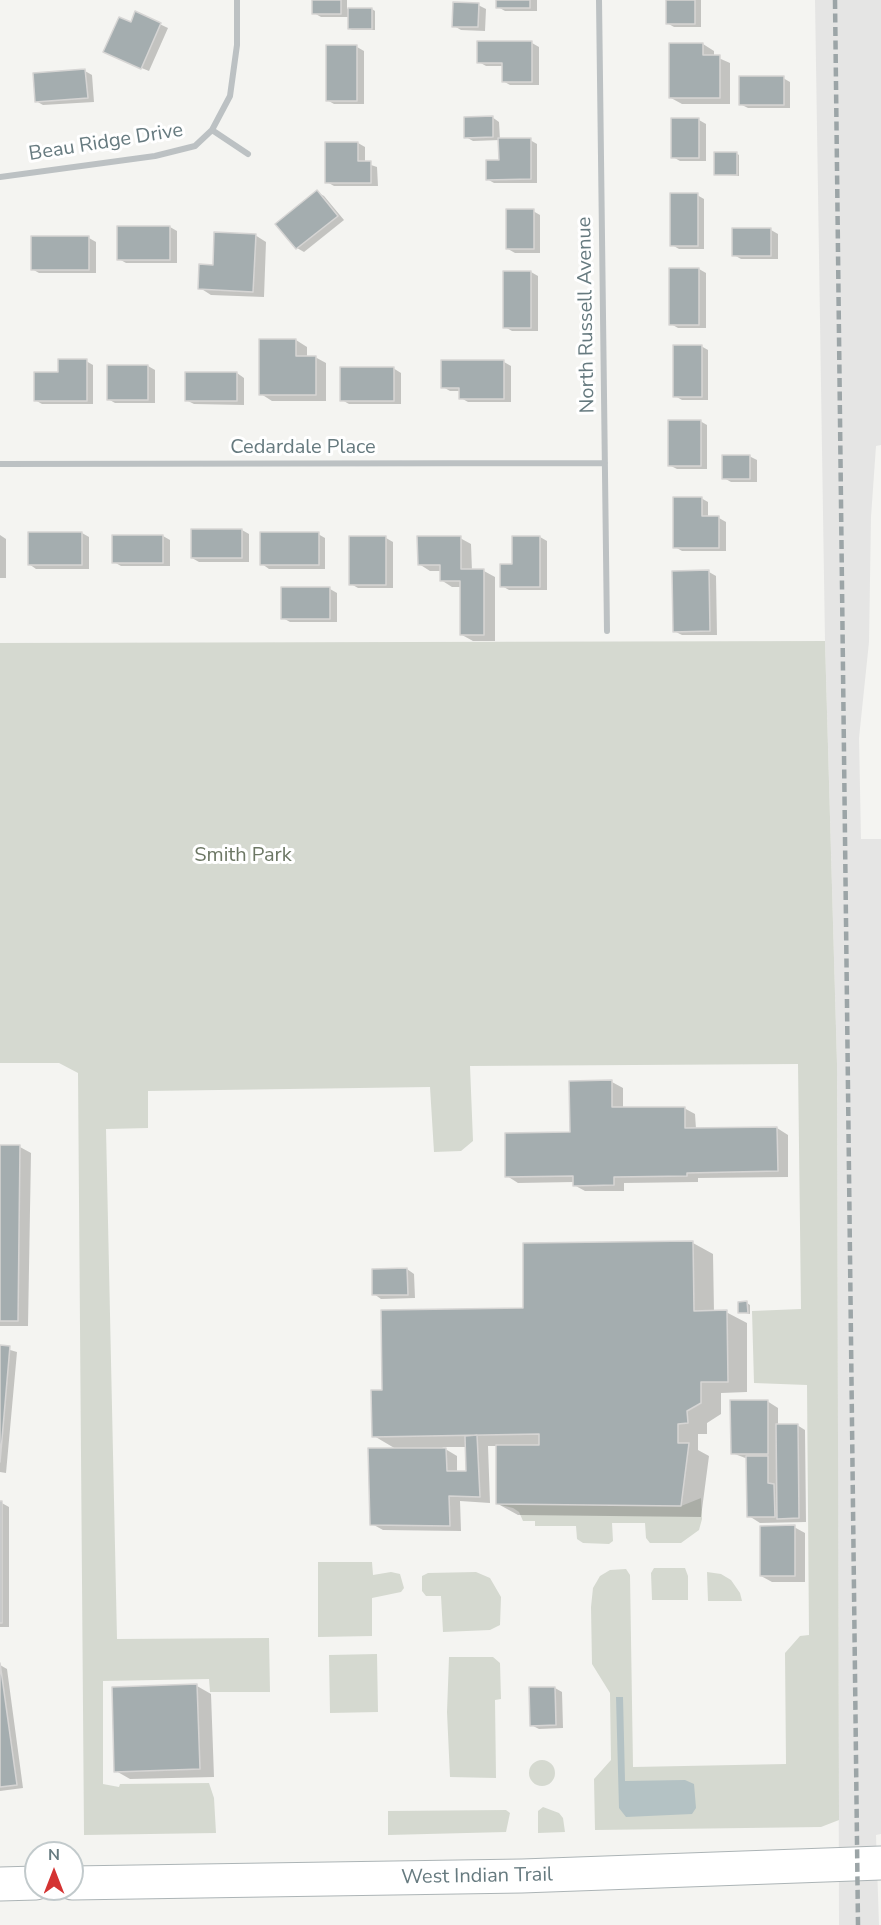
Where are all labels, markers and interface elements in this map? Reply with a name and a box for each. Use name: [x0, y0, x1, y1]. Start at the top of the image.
street label: Beau Ridge Drive: [27, 119, 185, 167]
street label: North Russell Avenue: [573, 216, 601, 414]
street label: Cedardale Place: [230, 436, 376, 460]
park label: Smith Park: [194, 844, 292, 868]
north arrow: [24, 1841, 84, 1901]
text: N: [48, 1844, 60, 1866]
street label: West Indian Trail: [401, 1864, 553, 1890]

